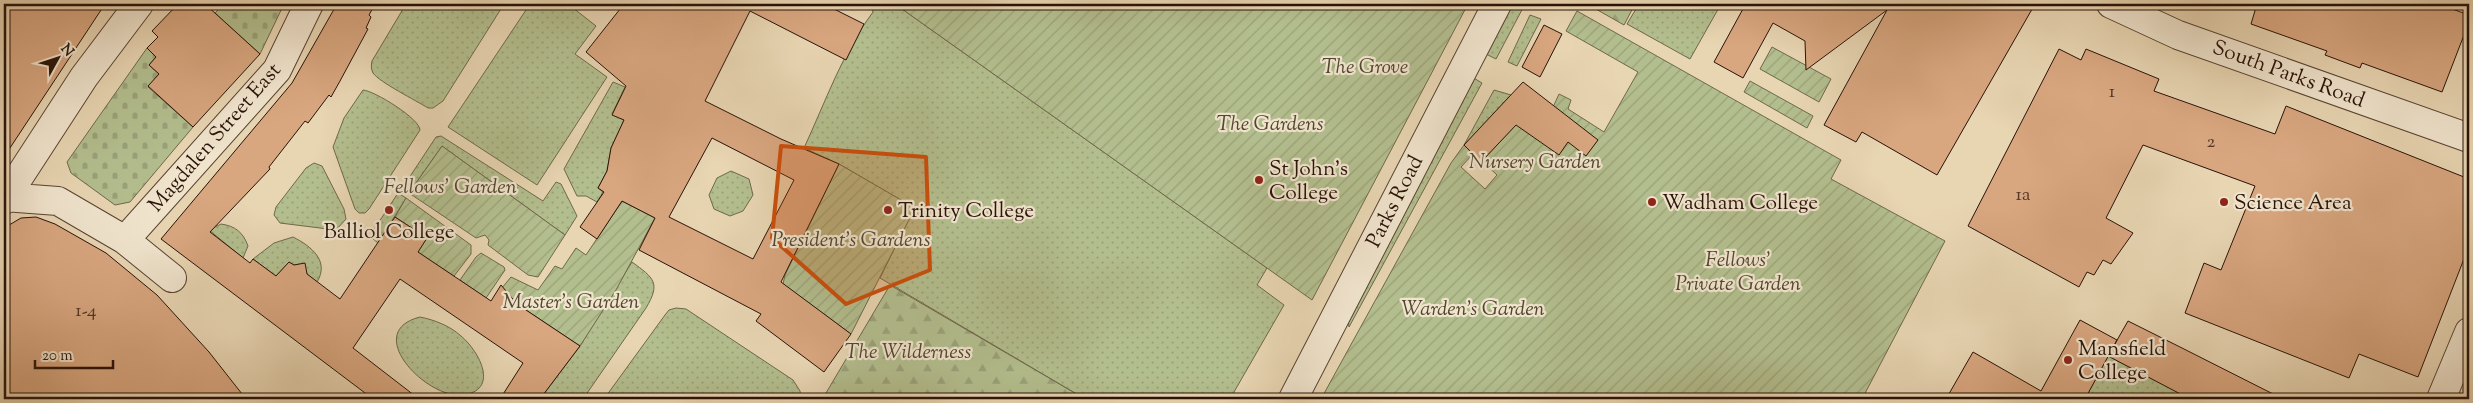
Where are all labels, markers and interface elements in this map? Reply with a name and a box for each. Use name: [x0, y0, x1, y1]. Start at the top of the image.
north arrow: [32, 32, 82, 82]
street label: South Parks Road: [2208, 33, 2369, 116]
text: N: [55, 40, 78, 62]
park label: The Grove: [1322, 53, 1408, 83]
street label: Magdalen Street East: [142, 57, 289, 220]
house number: 1: [2109, 79, 2116, 106]
park label: The Gardens: [1217, 110, 1323, 140]
house number: 2: [2207, 129, 2216, 156]
park label: Nursery Garden: [1469, 148, 1601, 178]
street label: Parks Road: [1360, 150, 1432, 253]
place label: St John's College: [1269, 155, 1348, 209]
park label: Fellows' Garden: [383, 173, 517, 203]
marker: St John's College: [1253, 174, 1265, 186]
house number: 1a: [2015, 182, 2031, 209]
place label: Wadham College: [1662, 189, 1818, 219]
place label: Science Area: [2234, 189, 2352, 219]
marker: Wadham College: [1646, 196, 1658, 208]
marker: Science Area: [2218, 196, 2230, 208]
place label: Trinity College: [898, 197, 1034, 227]
marker: Balliol College: [383, 204, 395, 216]
marker: Trinity College: [882, 204, 894, 216]
place label: Balliol College: [323, 218, 455, 248]
park label: President's Gardens: [772, 226, 930, 256]
park label: Fellows' Private Garden: [1675, 246, 1801, 300]
park label: Master's Garden: [503, 288, 639, 318]
park label: Warden's Garden: [1401, 295, 1545, 325]
house number: 1-4: [75, 298, 97, 325]
place label: Mansfield College: [2078, 335, 2166, 389]
scale bar: [35, 338, 112, 370]
park label: The Wilderness: [845, 338, 971, 368]
text: 20 m: [42, 346, 73, 367]
marker: Mansfield College: [2062, 354, 2074, 366]

